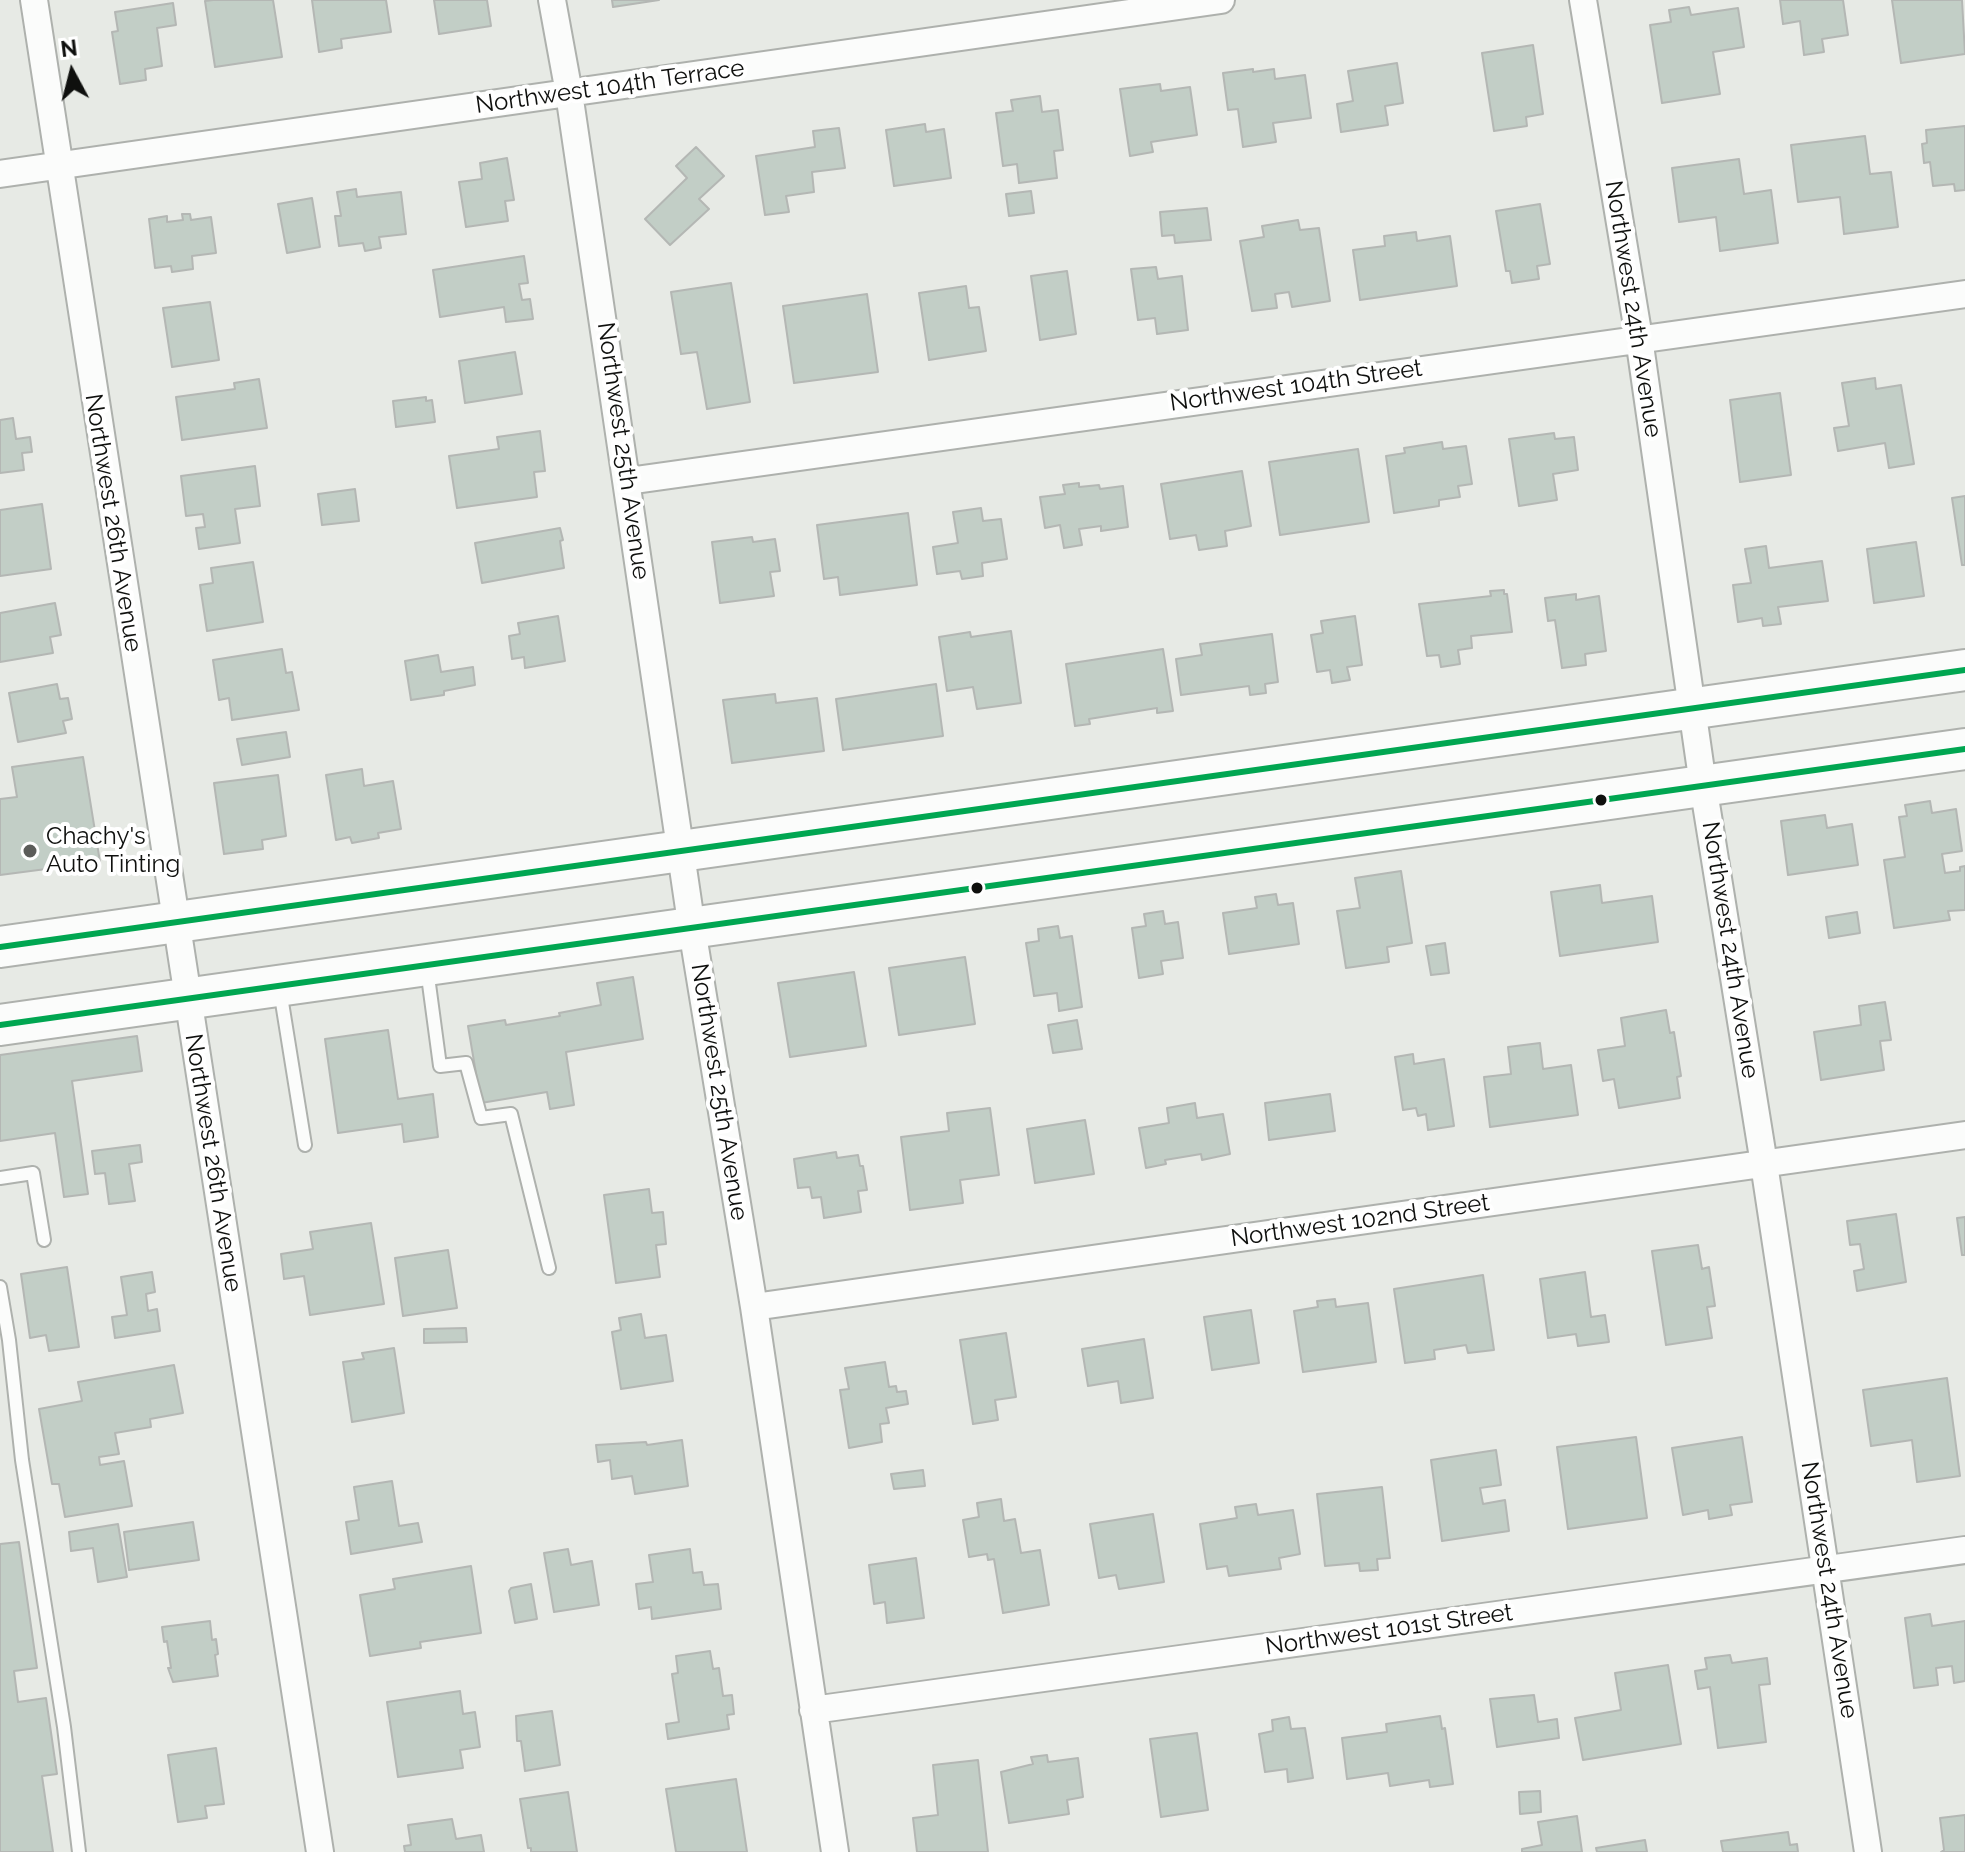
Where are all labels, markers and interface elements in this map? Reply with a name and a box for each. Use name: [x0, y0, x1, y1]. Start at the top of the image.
north arrow: [32, 32, 112, 112]
text: N: [59, 34, 79, 62]
street label: Northwest 104th Terrace: [474, 54, 746, 120]
street label: Northwest 24th Avenue: [1598, 179, 1668, 439]
street label: Northwest 25th Avenue: [591, 320, 655, 582]
street label: Northwest 104th Street: [1168, 354, 1424, 418]
street label: Northwest 26th Avenue: [78, 392, 148, 654]
unlabelled marker: [1593, 792, 1609, 808]
street label: Northwest 24th Avenue: [1695, 820, 1765, 1080]
place label: Chachy's Auto Tinting: [46, 823, 180, 879]
marker: Chachy's Auto Tinting: [21, 842, 39, 860]
unlabelled marker: [969, 880, 985, 896]
street label: Northwest 25th Avenue: [684, 962, 754, 1222]
street label: Northwest 26th Avenue: [178, 1032, 248, 1294]
street label: Northwest 102nd Street: [1229, 1189, 1491, 1253]
street label: Northwest 24th Avenue: [1794, 1460, 1864, 1720]
street label: Northwest 101st Street: [1264, 1598, 1514, 1662]

